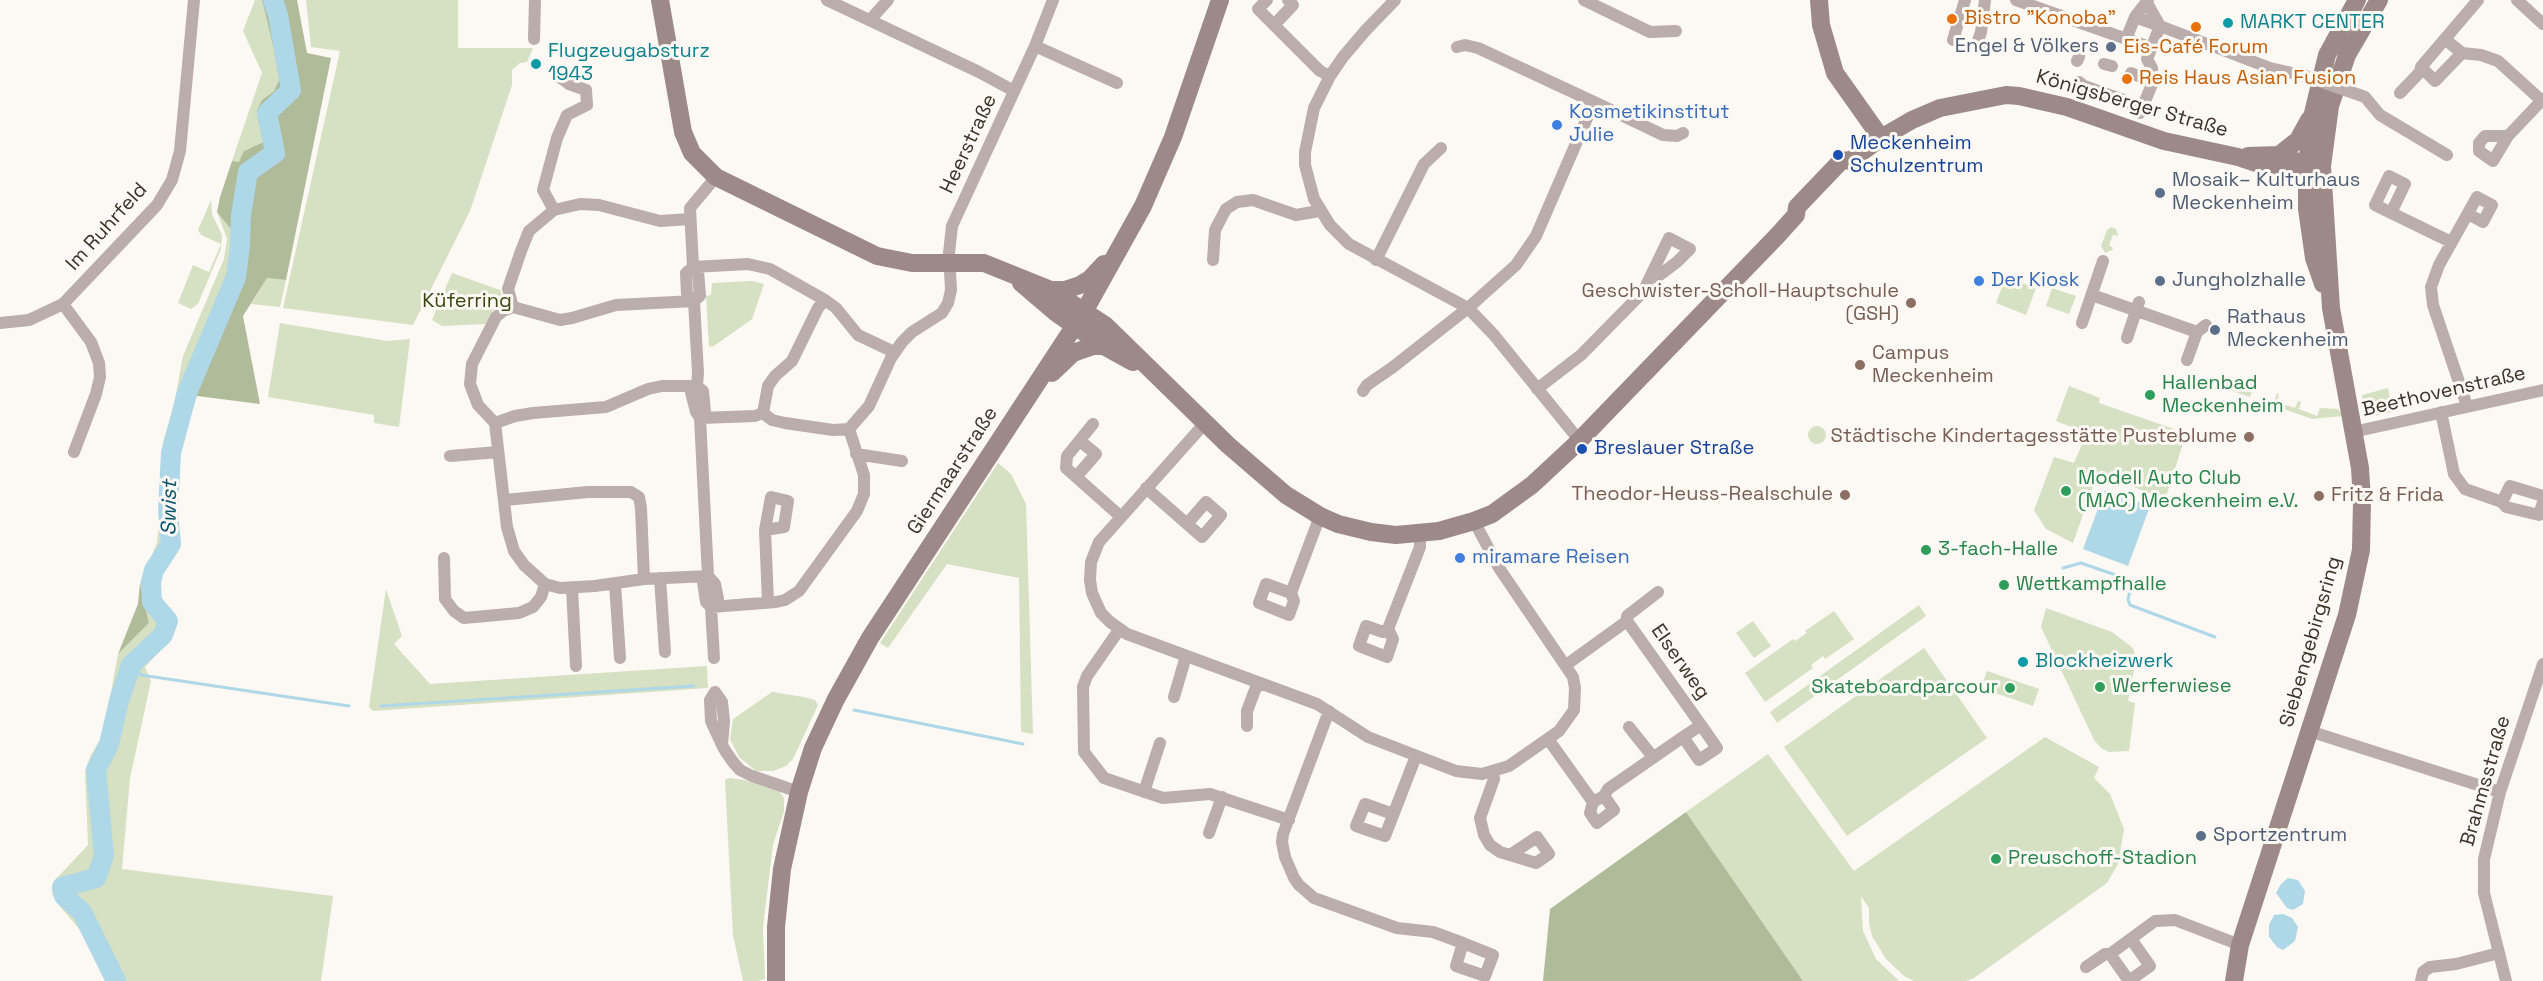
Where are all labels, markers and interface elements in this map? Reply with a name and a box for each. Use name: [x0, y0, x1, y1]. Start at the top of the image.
place label: Bistro "Konoba": [1964, 7, 2116, 31]
place label: MARKT CENTER: [2240, 11, 2385, 35]
marker: Bistro "Konoba": [1945, 12, 1959, 26]
marker: MARKT CENTER: [2221, 16, 2235, 30]
marker: Eis-Café Forum: [2189, 20, 2203, 34]
place label: Engel & Völkers: [1955, 35, 2099, 59]
place label: Eis-Café Forum: [2124, 36, 2268, 60]
place label: Flugzeugabsturz 1943: [548, 40, 710, 87]
marker: Engel & Völkers: [2104, 40, 2118, 54]
marker: Flugzeugabsturz 1943: [529, 57, 543, 71]
street label: Königsberger Straße: [2033, 65, 2231, 143]
place label: Reis Haus Asian Fusion: [2139, 67, 2356, 91]
marker: Reis Haus Asian Fusion: [2120, 72, 2134, 86]
street label: Heerstraße: [936, 91, 1002, 197]
place label: Kosmetikinstitut Julie: [1569, 101, 1729, 148]
marker: Kosmetikinstitut Julie: [1550, 118, 1564, 132]
place label: Meckenheim Schulzentrum: [1850, 132, 1983, 179]
marker: Meckenheim Schulzentrum: [1831, 148, 1845, 162]
place label: Mosaik– Kulturhaus Meckenheim: [2172, 169, 2360, 216]
street label: Im Ruhrfeld: [61, 178, 153, 276]
marker: Mosaik– Kulturhaus Meckenheim: [2153, 186, 2167, 200]
place label: Der Kiosk: [1991, 269, 2080, 293]
place label: Jungholzhalle: [2172, 269, 2306, 293]
marker: Der Kiosk: [1972, 274, 1986, 288]
marker: Jungholzhalle: [2153, 274, 2167, 288]
place label: Geschwister-Scholl-Hauptschule (GSH): [1582, 280, 1899, 327]
park label: Küferring: [422, 290, 512, 314]
marker: Geschwister-Scholl-Hauptschule (GSH): [1904, 296, 1918, 310]
place label: Rathaus Meckenheim: [2227, 306, 2349, 353]
marker: Rathaus Meckenheim: [2208, 323, 2222, 337]
place label: Campus Meckenheim: [1872, 342, 1994, 389]
marker: Campus Meckenheim: [1853, 358, 1867, 372]
street label: Beethovenstraße: [2360, 362, 2528, 422]
place label: Hallenbad Meckenheim: [2162, 372, 2284, 419]
marker: Hallenbad Meckenheim: [2143, 388, 2157, 402]
street label: Giermaarstraße: [903, 403, 1003, 539]
place label: Städtische Kindertagesstätte Pusteblume: [1831, 425, 2237, 449]
marker: Städtische Kindertagesstätte Pusteblume: [2242, 430, 2256, 444]
place label: Breslauer Straße: [1594, 437, 1754, 461]
marker: Breslauer Straße: [1575, 442, 1589, 456]
place label: Modell Auto Club (MAC) Meckenheim e.V.: [2078, 467, 2299, 514]
water label: Swist: [157, 480, 183, 536]
place label: Theodor-Heuss-Realschule: [1572, 483, 1833, 507]
marker: Modell Auto Club (MAC) Meckenheim e.V.: [2059, 484, 2073, 498]
place label: Fritz & Frida: [2331, 484, 2444, 508]
marker: Theodor-Heuss-Realschule: [1838, 488, 1852, 502]
marker: Fritz & Frida: [2312, 489, 2326, 503]
place label: 3-fach-Halle: [1938, 538, 2058, 562]
marker: 3-fach-Halle: [1919, 543, 1933, 557]
place label: miramare Reisen: [1472, 546, 1630, 570]
marker: miramare Reisen: [1453, 551, 1467, 565]
street label: Siebengebirgsring: [2275, 554, 2347, 730]
place label: Wettkampfhalle: [2016, 573, 2167, 597]
marker: Wettkampfhalle: [1997, 578, 2011, 592]
street label: Elserweg: [1645, 620, 1715, 704]
place label: Blockheizwerk: [2035, 650, 2174, 674]
marker: Blockheizwerk: [2016, 655, 2030, 669]
place label: Werferwiese: [2112, 675, 2231, 699]
place label: Skateboardparcour: [1811, 676, 1998, 700]
marker: Werferwiese: [2093, 680, 2107, 694]
marker: Skateboardparcour: [2003, 681, 2017, 695]
street label: Brahmsstraße: [2456, 713, 2516, 849]
place label: Sportzentrum: [2213, 824, 2347, 848]
marker: Sportzentrum: [2194, 829, 2208, 843]
place label: Preuschoff-Stadion: [2008, 847, 2197, 871]
marker: Preuschoff-Stadion: [1989, 852, 2003, 866]

